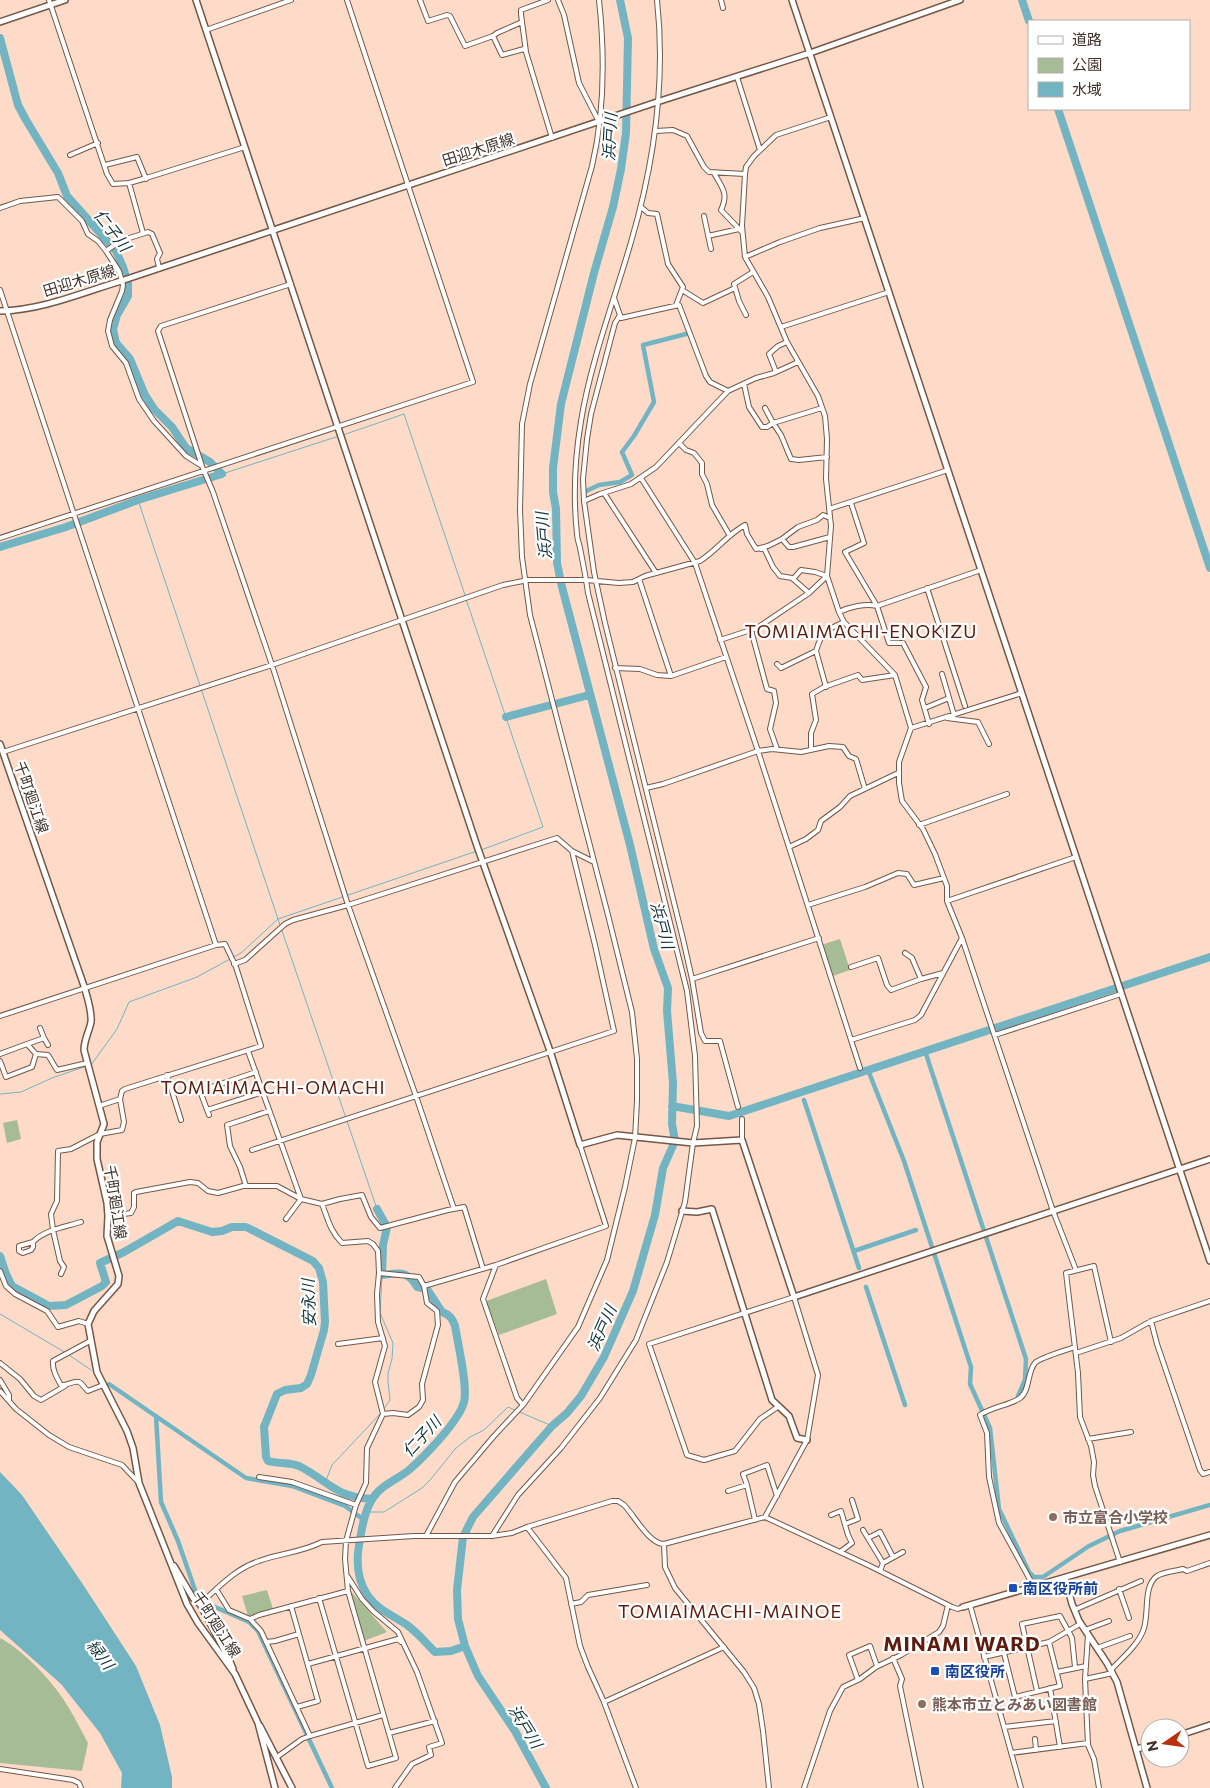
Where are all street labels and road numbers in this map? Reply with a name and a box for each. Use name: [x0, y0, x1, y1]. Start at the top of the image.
street label: 田迎木原線: [440, 129, 516, 169]
street label: 田迎木原線: [40, 260, 118, 300]
street label: 千町廻江線: [11, 759, 53, 835]
street label: 千町廻江線: [101, 1164, 131, 1240]
street label: 千町廻江線: [189, 1588, 245, 1660]

